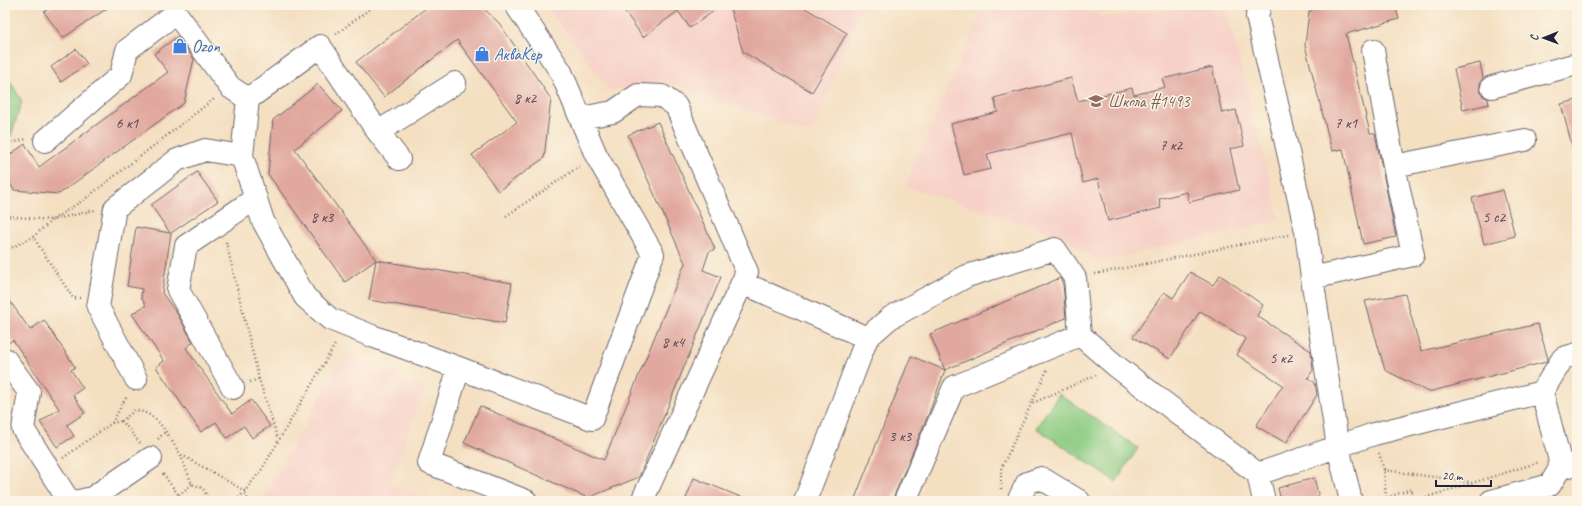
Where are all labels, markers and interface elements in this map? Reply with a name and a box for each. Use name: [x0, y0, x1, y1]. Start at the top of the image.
north arrow: [1524, 18, 1564, 58]
text: С: [1527, 34, 1541, 41]
place label: Ozon: [192, 36, 220, 57]
shop icon: Ozon: [171, 37, 189, 55]
place label: АкваКер: [494, 44, 543, 65]
shop icon: АкваКер: [473, 45, 491, 63]
house number: 8 к2: [514, 89, 538, 108]
place label: Школа #1493: [1108, 91, 1191, 112]
school or university icon: Школа #1493: [1087, 92, 1105, 110]
house number: 6 к1: [116, 114, 140, 133]
house number: 7 к1: [1335, 114, 1359, 133]
house number: 7 к2: [1160, 136, 1184, 155]
house number: 8 к3: [311, 208, 335, 227]
house number: 5 с2: [1483, 208, 1506, 227]
house number: 8 к4: [662, 333, 686, 352]
house number: 5 к2: [1270, 349, 1294, 368]
house number: 3 к3: [889, 427, 913, 446]
scale bar: [1436, 462, 1491, 488]
text: 20 m: [1442, 468, 1464, 484]

